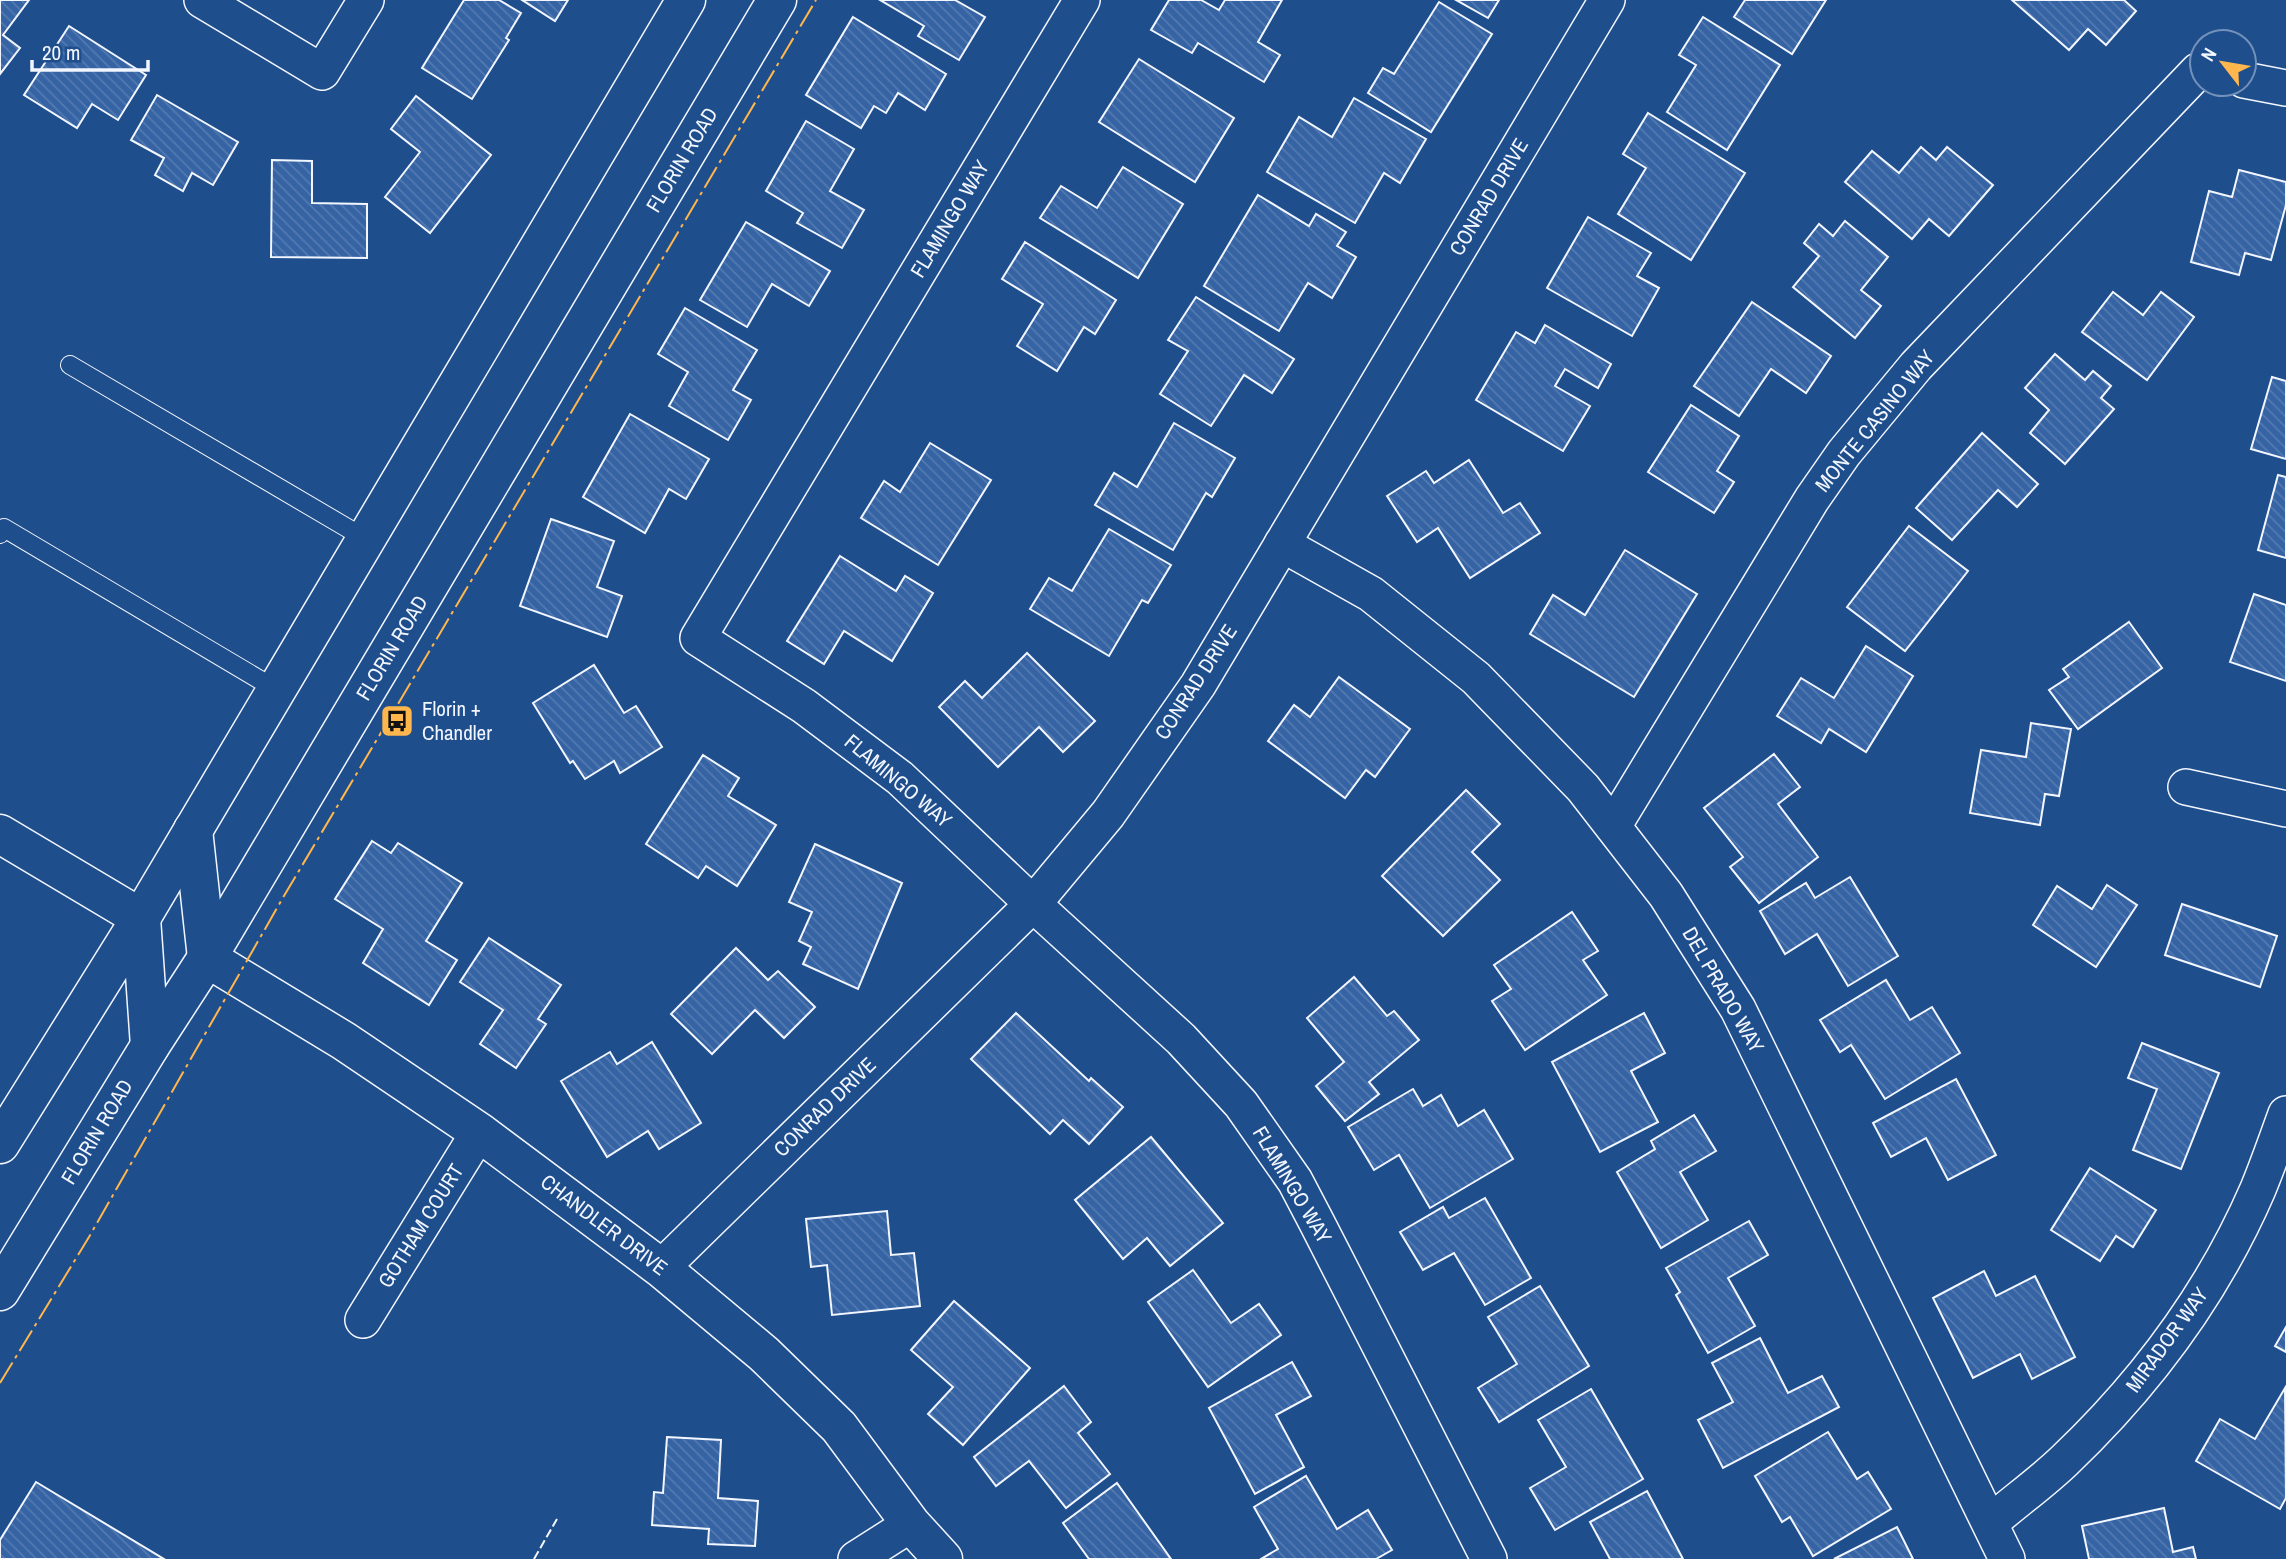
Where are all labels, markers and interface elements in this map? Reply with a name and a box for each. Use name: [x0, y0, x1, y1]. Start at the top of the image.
scale bar: [32, 28, 147, 72]
north arrow: [2188, 28, 2258, 98]
text: 20 m: [42, 38, 80, 67]
text: N: [2194, 43, 2222, 66]
street label: FLORIN ROAD: [639, 102, 724, 218]
street label: CONRAD DRIVE: [1442, 133, 1535, 261]
street label: FLAMINGO WAY: [903, 154, 996, 283]
street label: MONTE CASINO WAY: [1808, 343, 1941, 498]
street label: FLORIN ROAD: [349, 590, 434, 706]
street label: CONRAD DRIVE: [1147, 618, 1244, 745]
place label: Florin + Chandler: [422, 694, 492, 747]
bus stop icon: Florin + Chandler: [378, 702, 416, 740]
street label: FLAMINGO WAY: [838, 727, 959, 834]
street label: DEL PRADO WAY: [1676, 921, 1772, 1059]
street label: CONRAD DRIVE: [767, 1050, 882, 1163]
street label: FLORIN ROAD: [54, 1074, 139, 1190]
street label: FLAMINGO WAY: [1246, 1121, 1339, 1249]
street label: GOTHAM COURT: [371, 1158, 471, 1293]
street label: CHANDLER DRIVE: [535, 1167, 674, 1282]
street label: MIRADOR WAY: [2119, 1281, 2215, 1398]

